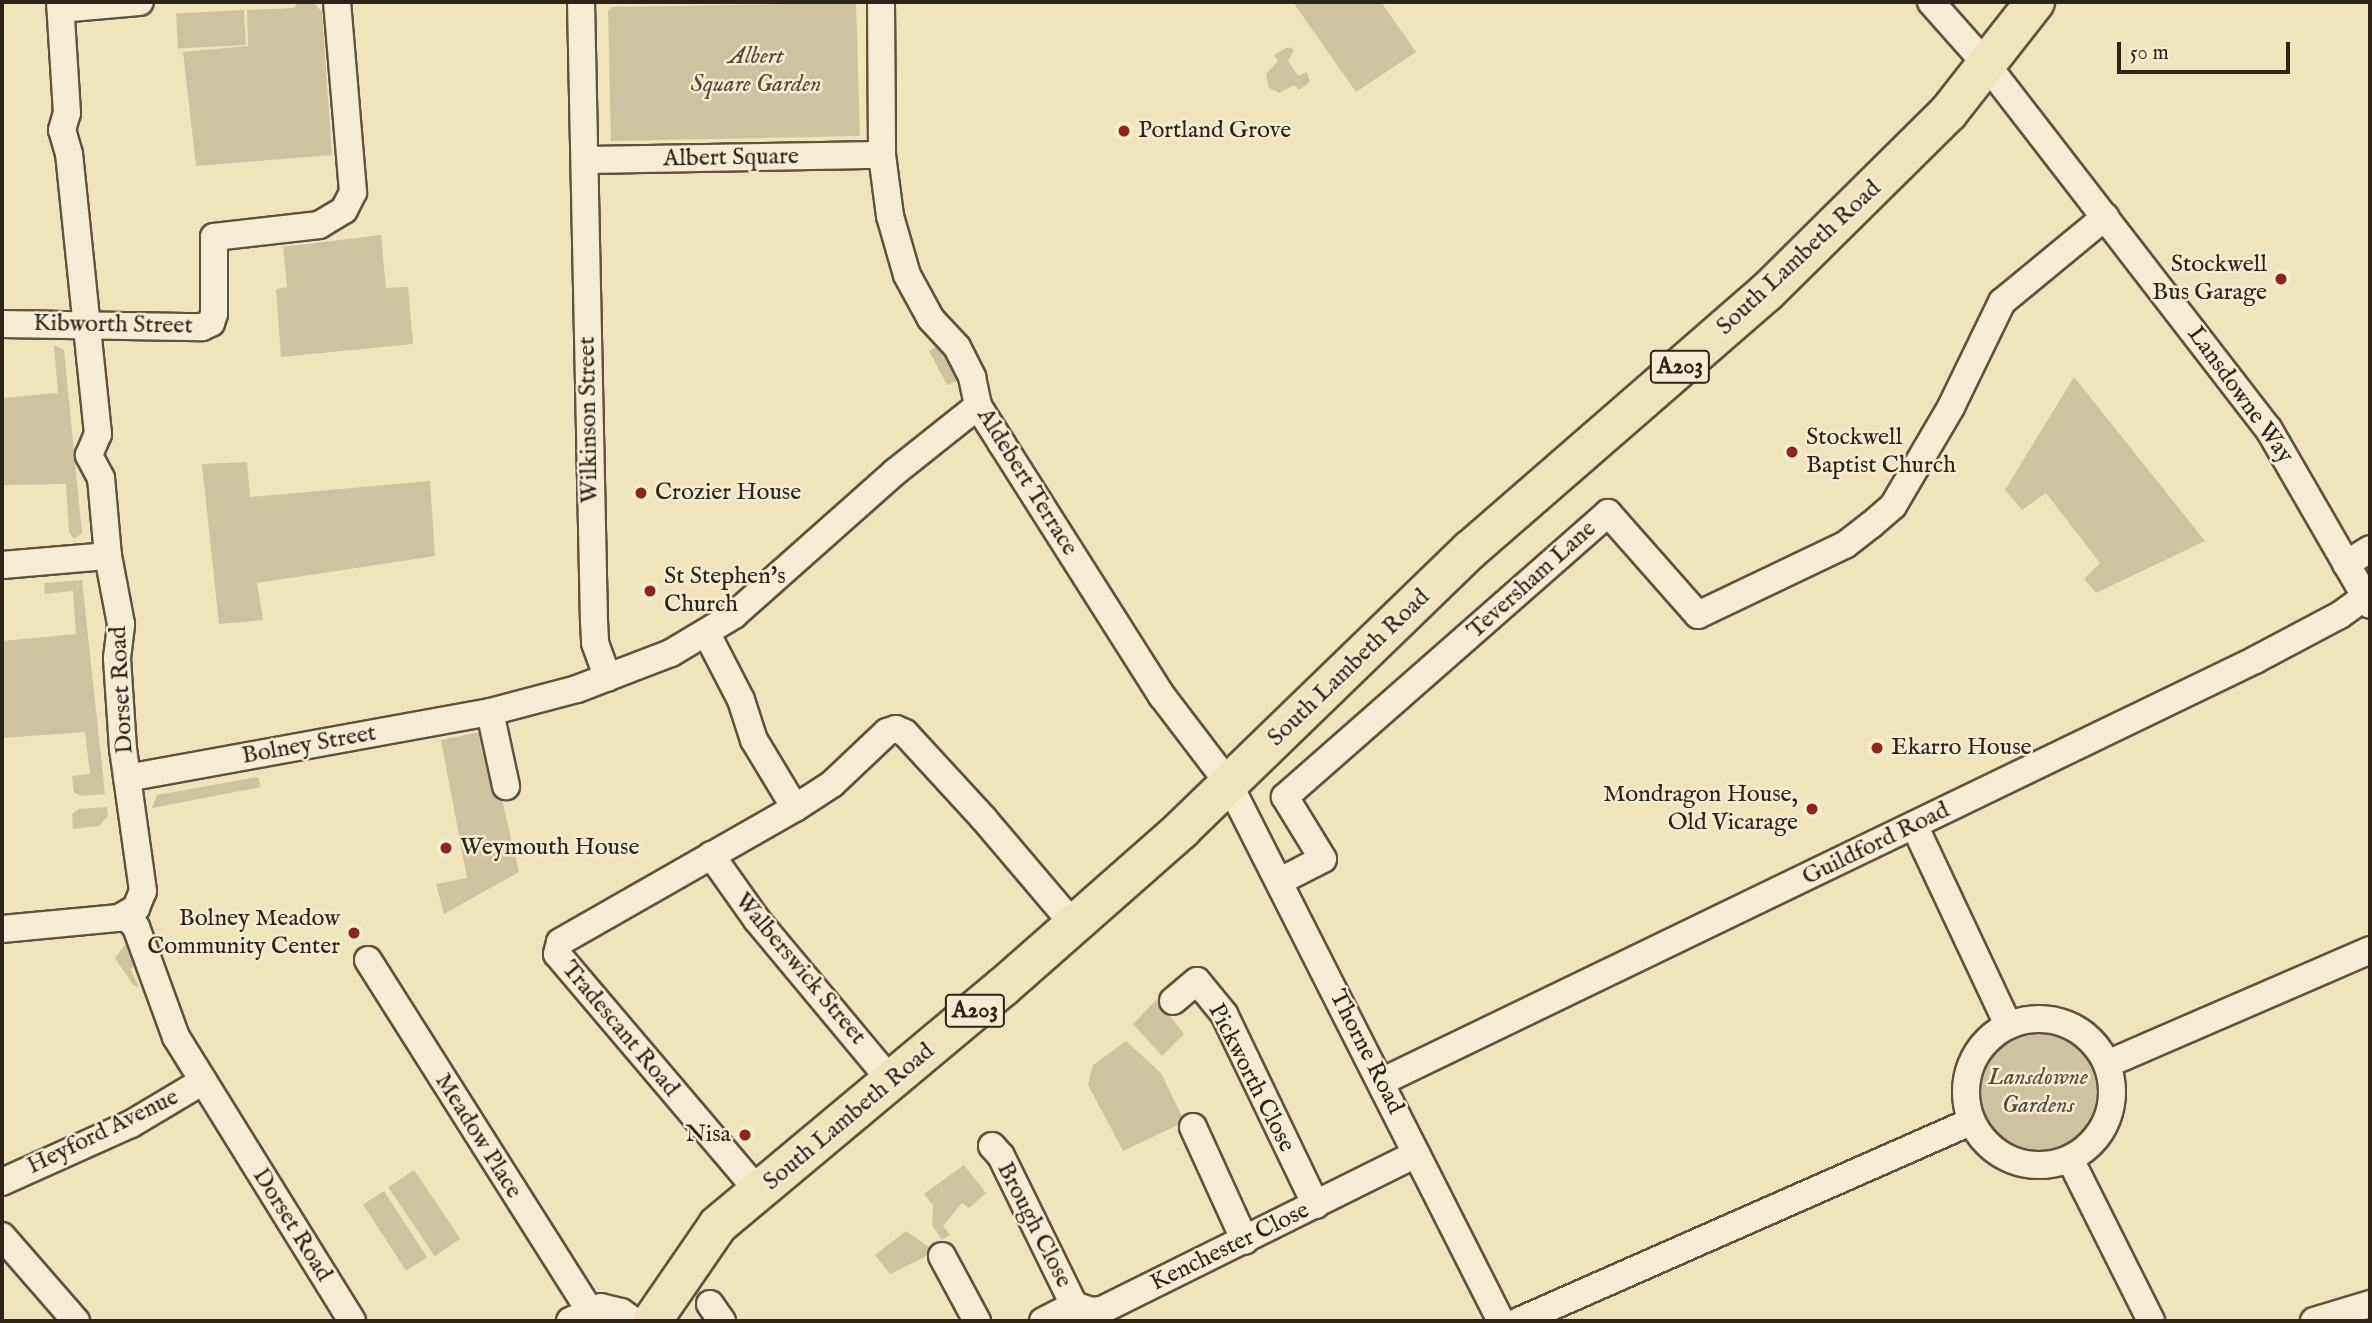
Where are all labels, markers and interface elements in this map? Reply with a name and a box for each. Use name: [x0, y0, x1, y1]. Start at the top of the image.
scale bar: [2120, 28, 2293, 72]
text: 50 m: [2130, 40, 2169, 67]
park label: Albert Square Garden: [691, 43, 821, 99]
place label: Portland Grove: [1138, 117, 1291, 145]
marker: Portland Grove: [1116, 123, 1132, 139]
street label: Albert Square: [663, 142, 799, 174]
street label: South Lambeth Road: [1711, 174, 1887, 342]
place label: Stockwell Bus Garage: [2152, 251, 2267, 307]
marker: Stockwell Bus Garage: [2273, 271, 2289, 287]
street label: Kibworth Street: [33, 309, 193, 341]
street label: Lansdowne Way: [2181, 321, 2299, 469]
street label: Wilkinson Street: [573, 336, 605, 504]
road number: A203: [1648, 348, 1712, 386]
street label: Aldebert Terrace: [970, 403, 1084, 561]
place label: Stockwell Baptist Church: [1806, 424, 1956, 480]
marker: Stockwell Baptist Church: [1784, 444, 1800, 460]
place label: Crozier House: [655, 479, 801, 507]
marker: Crozier House: [633, 485, 649, 501]
street label: Teversham Lane: [1462, 515, 1602, 645]
place label: St Stephen's Church: [664, 563, 786, 619]
marker: St Stephen's Church: [642, 583, 658, 599]
street label: South Lambeth Road: [1262, 583, 1436, 753]
street label: Dorset Road: [104, 625, 140, 755]
street label: Bolney Street: [240, 719, 378, 771]
place label: Ekarro House: [1891, 734, 2032, 762]
marker: Ekarro House: [1869, 740, 1885, 756]
place label: Mondragon House, Old Vicarage: [1603, 781, 1798, 837]
street label: Guildford Road: [1798, 796, 1954, 892]
marker: Mondragon House, Old Vicarage: [1804, 801, 1820, 817]
place label: Weymouth House: [460, 834, 639, 862]
marker: Weymouth House: [438, 840, 454, 856]
street label: Walberswick Street: [728, 887, 872, 1051]
place label: Bolney Meadow Community Center: [147, 905, 340, 961]
marker: Bolney Meadow Community Center: [346, 925, 362, 941]
street label: Tradescant Road: [555, 955, 685, 1103]
street label: Thorne Road: [1322, 985, 1410, 1119]
road number: A203: [944, 992, 1006, 1030]
street label: Pickworth Close: [1201, 999, 1301, 1157]
street label: South Lambeth Road: [758, 1037, 940, 1197]
park label: Lansdowne Gardens: [1988, 1064, 2088, 1120]
street label: Meadow Place: [428, 1068, 528, 1204]
street label: Heyford Avenue: [23, 1083, 183, 1181]
place label: Nisa: [685, 1121, 731, 1149]
marker: Nisa: [737, 1127, 753, 1143]
street label: Brough Close: [990, 1157, 1078, 1293]
street label: Dorset Road: [246, 1163, 338, 1287]
street label: Kenchester Close: [1146, 1196, 1314, 1298]

